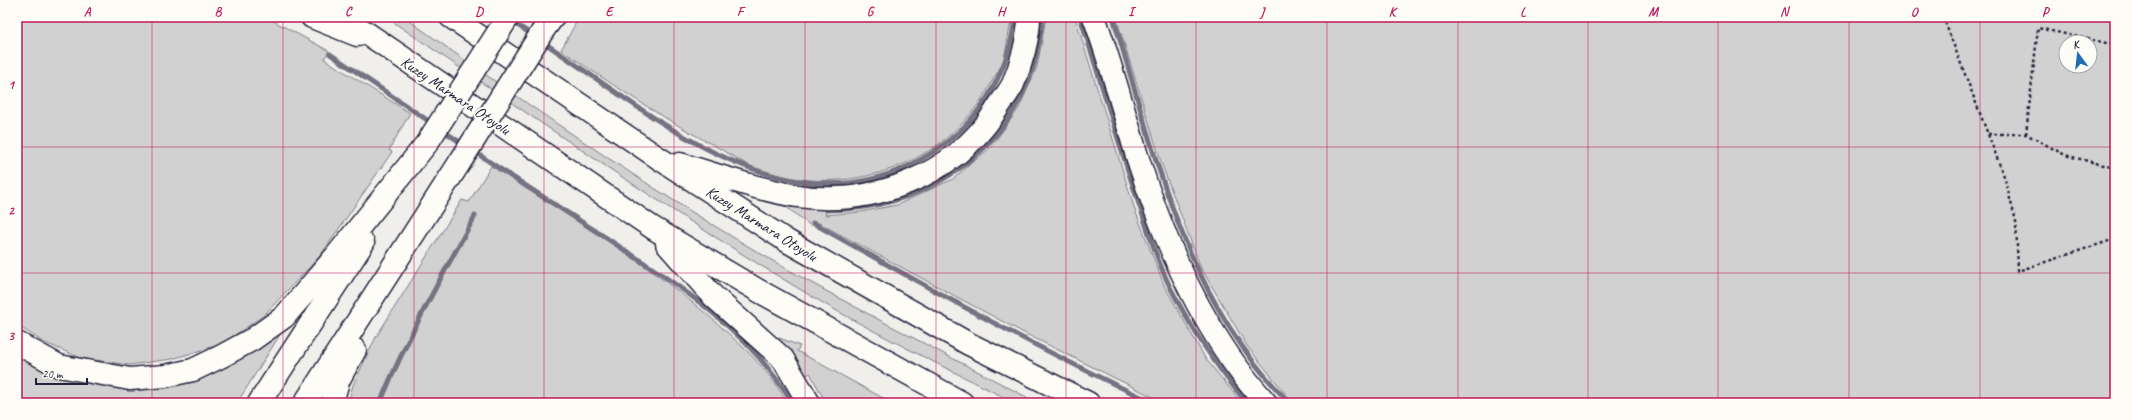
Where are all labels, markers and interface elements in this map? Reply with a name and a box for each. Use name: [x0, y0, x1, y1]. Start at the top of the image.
text: A: [84, 4, 92, 20]
text: B: [215, 4, 223, 20]
text: C: [345, 4, 353, 20]
text: D: [475, 4, 484, 20]
text: E: [606, 4, 615, 20]
text: F: [737, 4, 746, 20]
text: G: [867, 4, 875, 20]
text: H: [997, 4, 1007, 20]
text: I: [1128, 4, 1137, 20]
text: J: [1259, 4, 1266, 20]
text: K: [1389, 4, 1399, 20]
text: L: [1520, 4, 1527, 20]
text: M: [1648, 4, 1659, 20]
text: N: [1780, 4, 1791, 20]
text: O: [1911, 4, 1920, 20]
text: P: [2042, 4, 2051, 20]
north arrow: [2058, 34, 2098, 74]
text: K: [2071, 36, 2082, 52]
street label: Kuzey Marmara Otoyolu: [397, 52, 515, 140]
text: 1: [8, 77, 16, 93]
street label: Kuzey Marmara Otoyolu: [702, 182, 822, 267]
text: 2: [8, 203, 15, 219]
text: 3: [8, 328, 15, 344]
scale bar: [36, 360, 87, 386]
text: 20 m: [42, 366, 64, 382]

